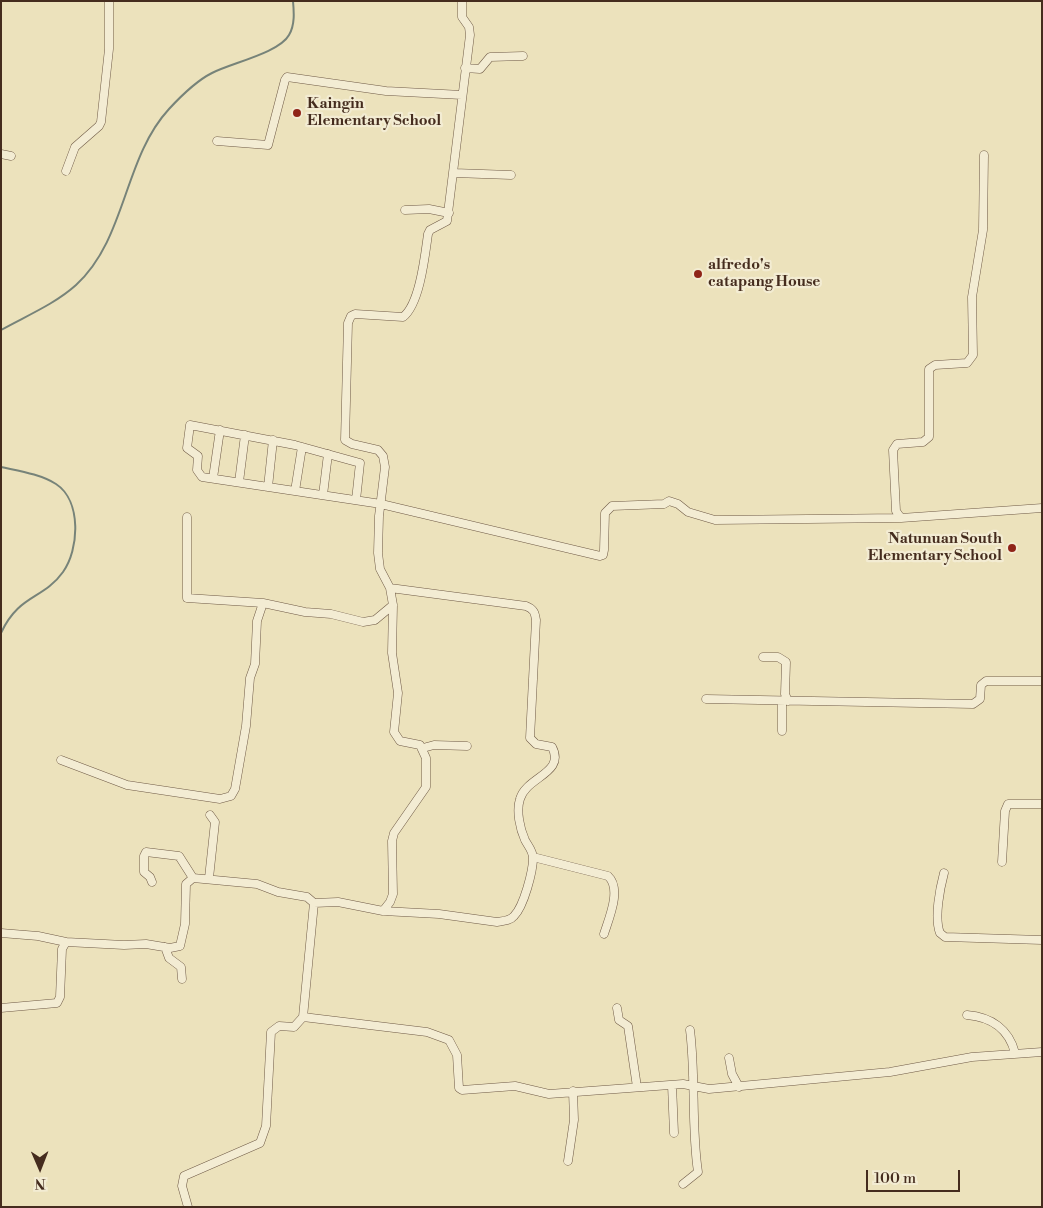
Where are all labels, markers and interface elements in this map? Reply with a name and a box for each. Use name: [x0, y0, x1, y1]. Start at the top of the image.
place label: Kaingin Elementary School: [307, 95, 441, 130]
marker: Kaingin Elementary School: [291, 107, 303, 119]
place label: alfredo's catapang House: [708, 256, 820, 291]
marker: alfredo's catapang House: [692, 268, 704, 280]
place label: Natunuan South Elementary School: [868, 530, 1002, 565]
marker: Natunuan South Elementary School: [1006, 542, 1018, 554]
north arrow: [15, 1143, 65, 1193]
scale bar: [868, 1160, 962, 1192]
text: 100 m: [874, 1169, 916, 1188]
text: N: [35, 1174, 46, 1192]

